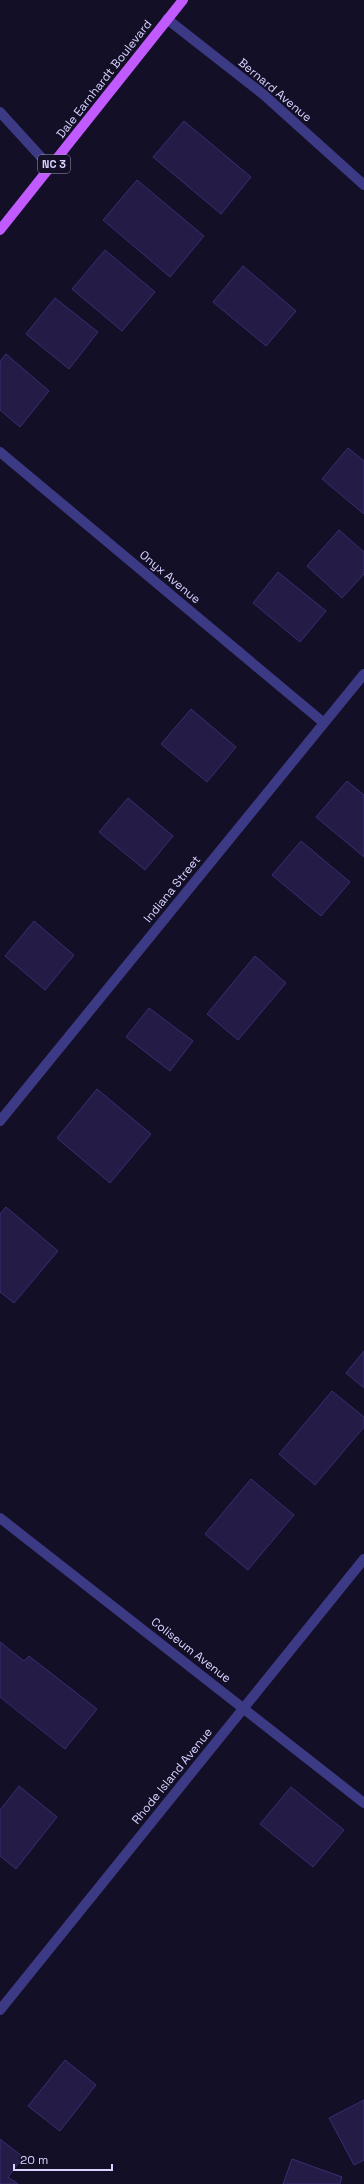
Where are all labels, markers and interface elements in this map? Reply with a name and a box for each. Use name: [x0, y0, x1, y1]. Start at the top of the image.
street label: Dale Earnhardt Boulevard: [53, 16, 155, 142]
street label: Bernard Avenue: [235, 55, 315, 125]
road number: NC 3: [38, 155, 70, 173]
street label: Onyx Avenue: [136, 547, 204, 607]
street label: Indiana Street: [140, 852, 204, 926]
street label: Coliseum Avenue: [148, 1614, 234, 1686]
street label: Rhode Island Avenue: [128, 1724, 216, 1828]
scale bar: [14, 2146, 112, 2172]
text: 20 m: [20, 2152, 48, 2168]

